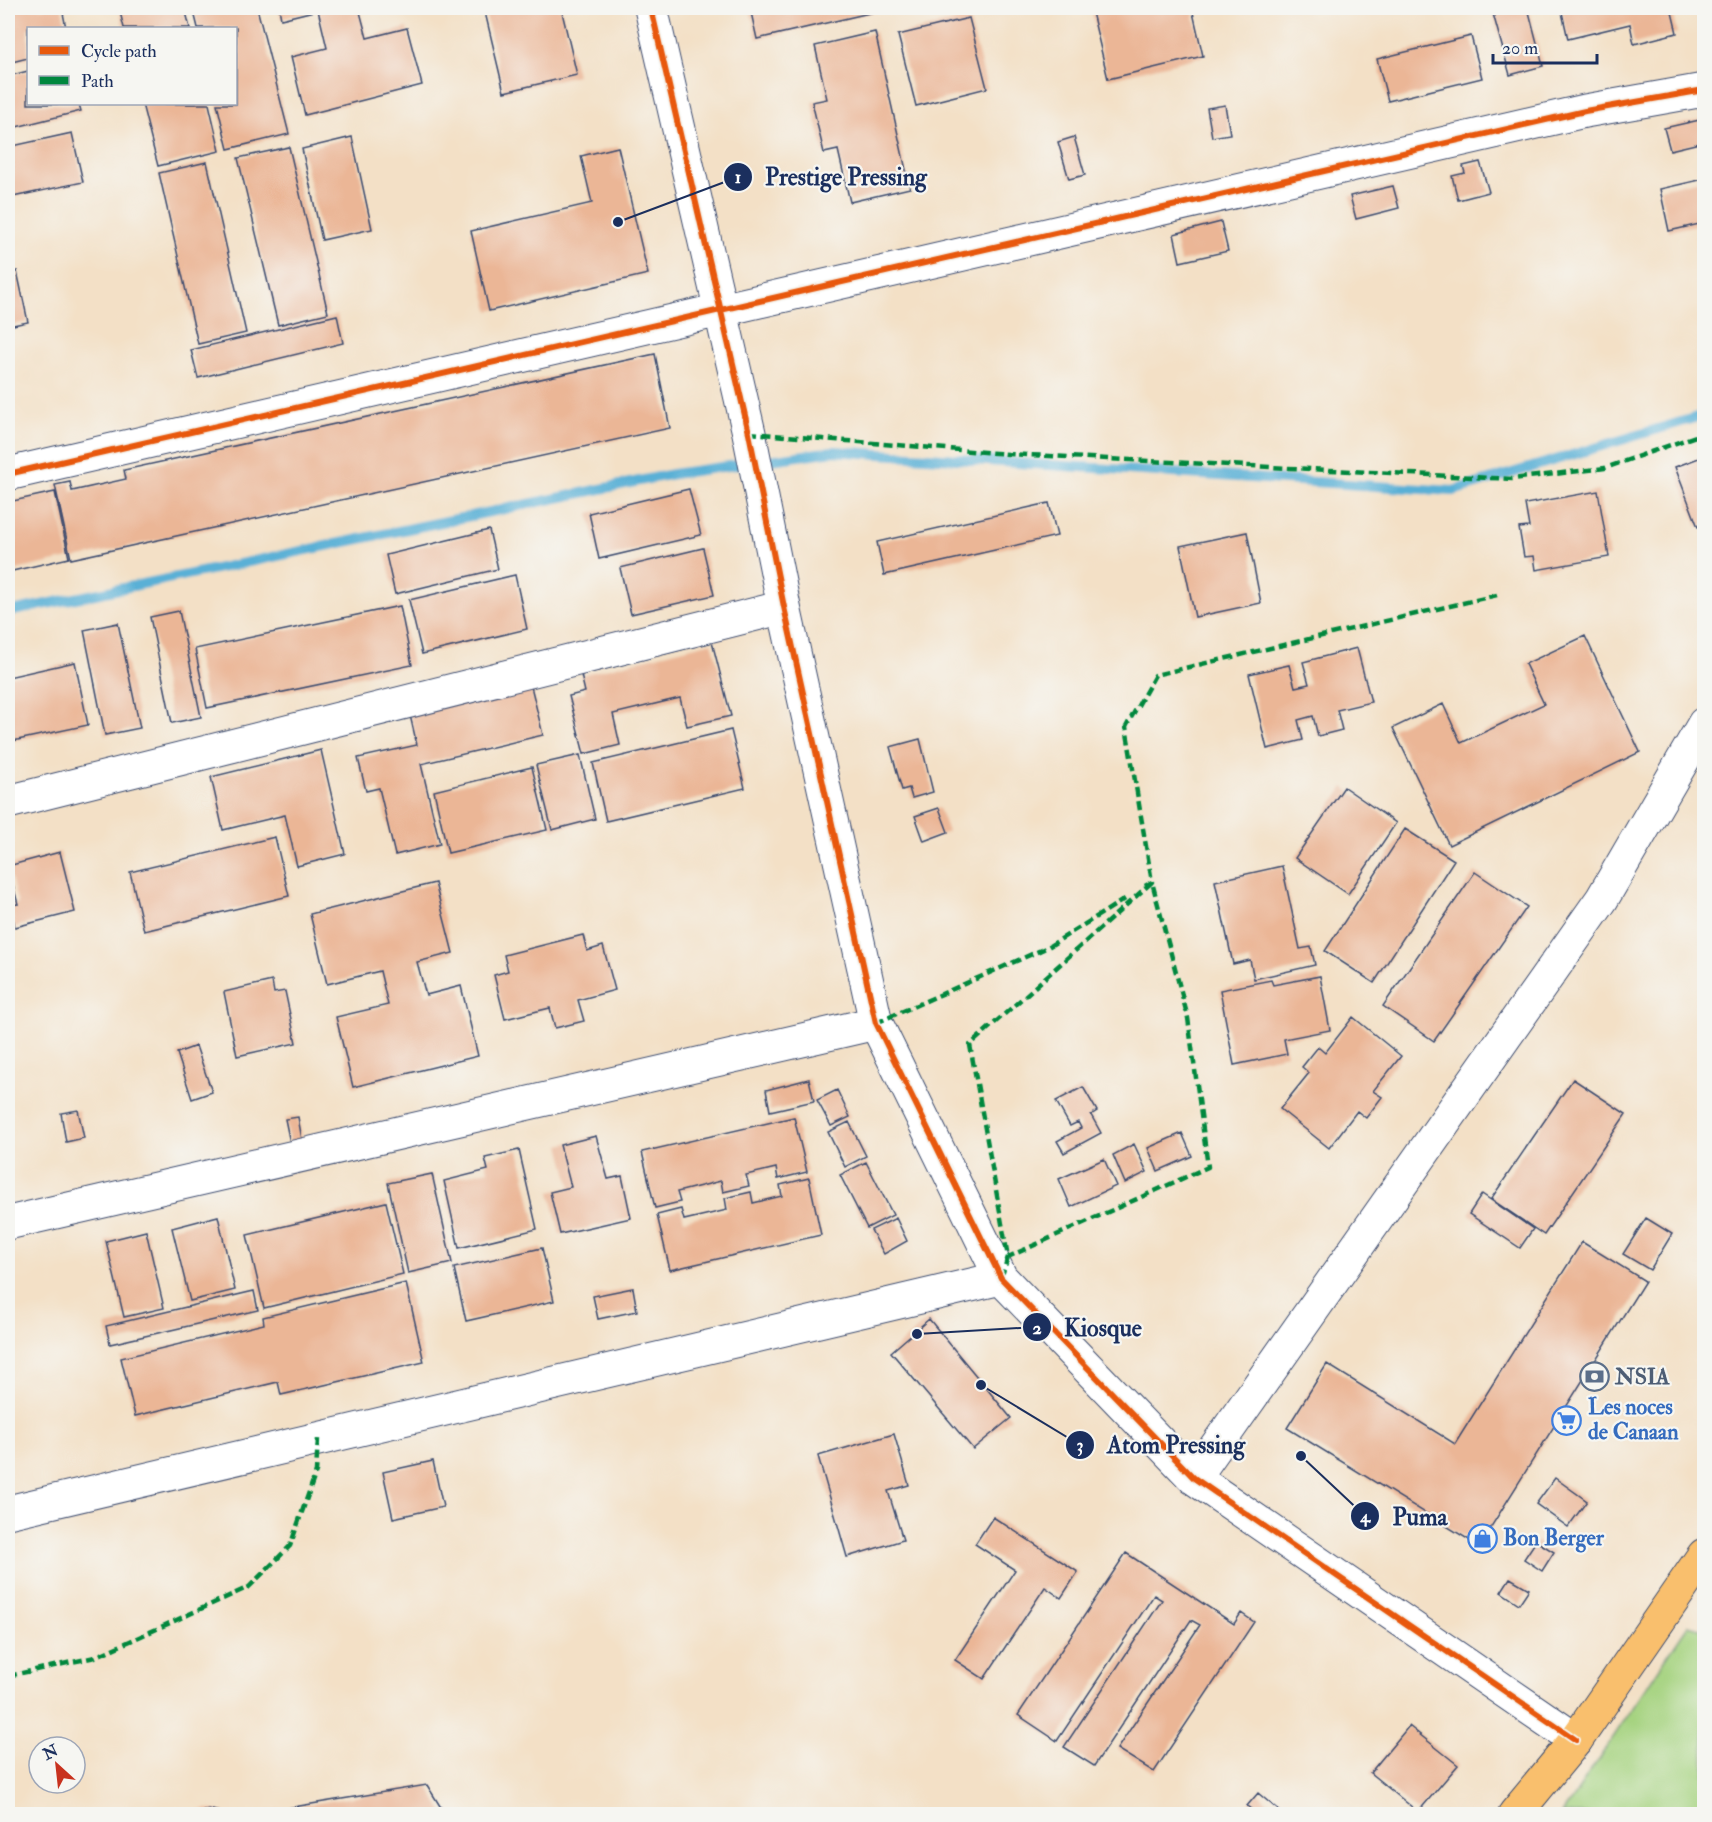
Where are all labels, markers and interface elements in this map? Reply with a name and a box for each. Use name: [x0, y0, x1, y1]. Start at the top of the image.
legend: [27, 27, 237, 105]
scale bar: [1493, 27, 1596, 65]
text: 20 m: [1502, 37, 1538, 60]
text: Cycle path: [81, 40, 157, 63]
text: Path: [81, 70, 114, 93]
callout: Prestige Pressing: [723, 156, 939, 198]
text: Prestige Pressing: [765, 162, 928, 193]
text: 1: [735, 166, 741, 189]
callout: Kiosque: [1022, 1306, 1154, 1348]
text: Kiosque: [1064, 1313, 1142, 1344]
text: 2: [1032, 1317, 1042, 1340]
bank icon: NSIA: [1578, 1361, 1610, 1393]
place label: NSIA: [1614, 1363, 1671, 1391]
place label: Les noces de Canaan: [1588, 1393, 1679, 1446]
supermarket icon: Les noces de Canaan: [1551, 1404, 1583, 1436]
callout: Atom Pressing: [1065, 1424, 1257, 1466]
text: Atom Pressing: [1106, 1430, 1246, 1461]
text: 3: [1077, 1434, 1084, 1457]
callout: Puma: [1350, 1495, 1459, 1537]
text: Puma: [1393, 1502, 1449, 1533]
text: 4: [1359, 1505, 1371, 1528]
shop icon: Bon Berger: [1466, 1522, 1498, 1554]
place label: Bon Berger: [1503, 1524, 1605, 1553]
north arrow: [27, 1735, 87, 1795]
text: N: [39, 1740, 62, 1765]

